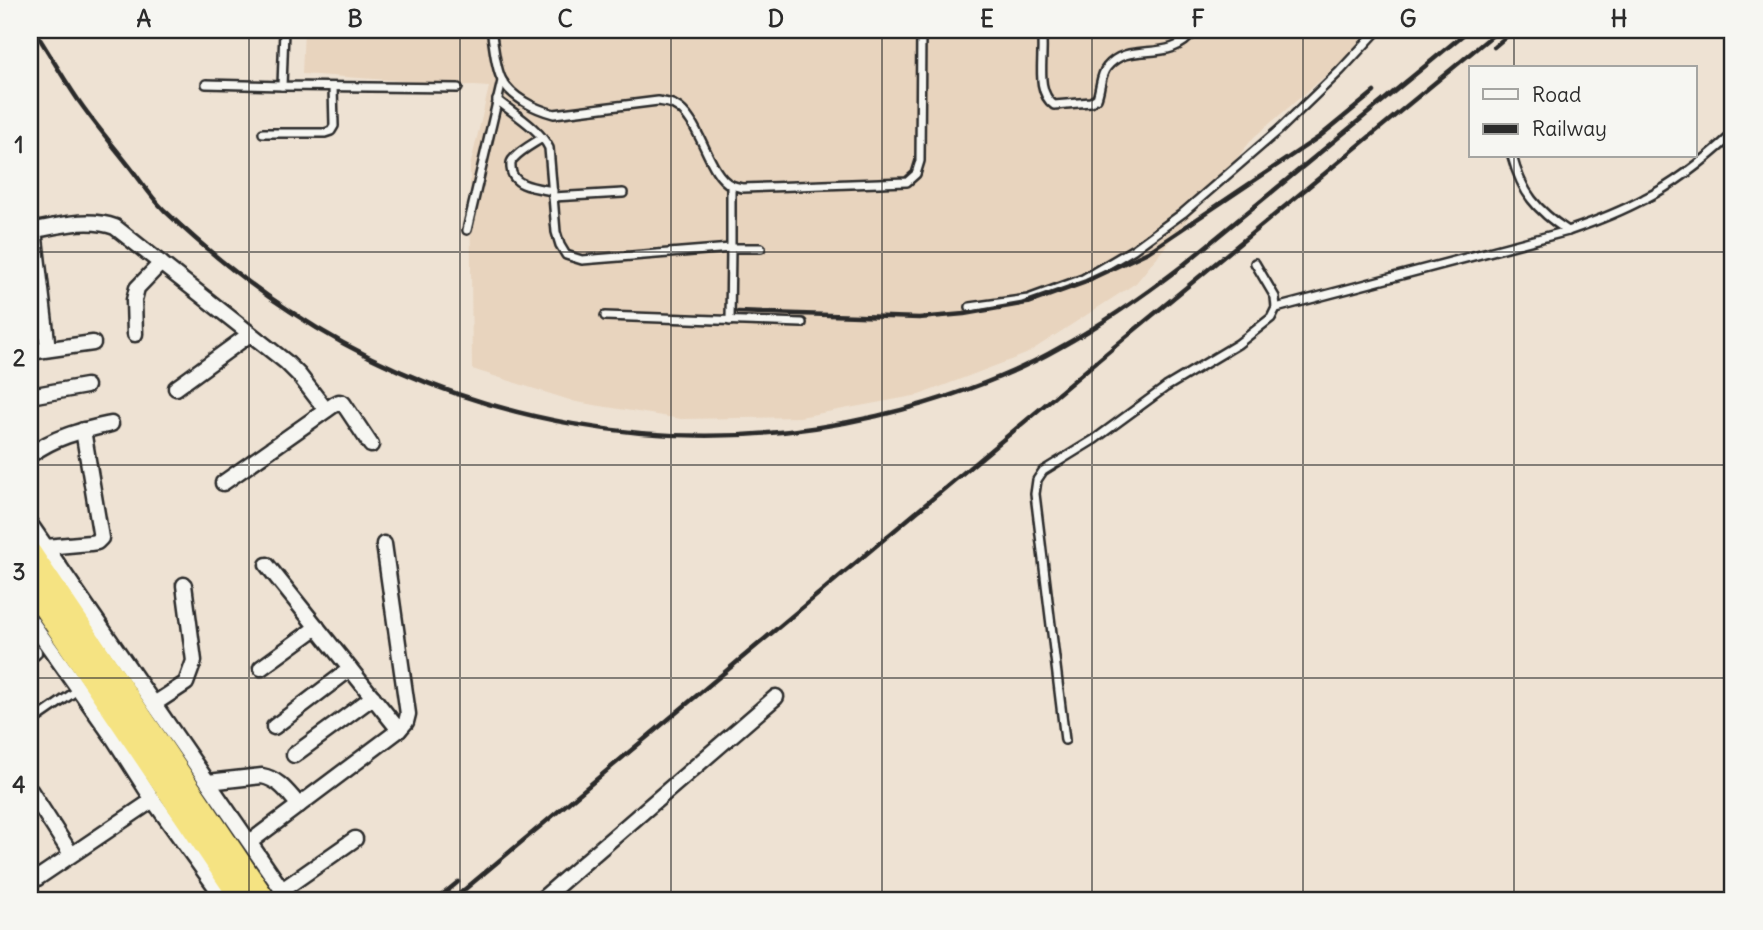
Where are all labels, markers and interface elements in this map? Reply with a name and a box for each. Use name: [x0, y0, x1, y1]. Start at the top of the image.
text: A: [137, 4, 152, 33]
text: B: [347, 4, 363, 33]
text: C: [557, 4, 573, 33]
text: D: [768, 4, 784, 33]
text: E: [980, 4, 994, 33]
text: F: [1191, 4, 1205, 33]
text: G: [1400, 4, 1416, 33]
text: H: [1611, 4, 1627, 33]
legend: [1469, 66, 1696, 158]
text: Road: [1532, 81, 1581, 108]
text: Railway: [1532, 115, 1607, 142]
text: 1: [14, 130, 24, 159]
text: 2: [13, 343, 26, 372]
text: 3: [12, 557, 26, 586]
text: 4: [12, 770, 26, 799]

